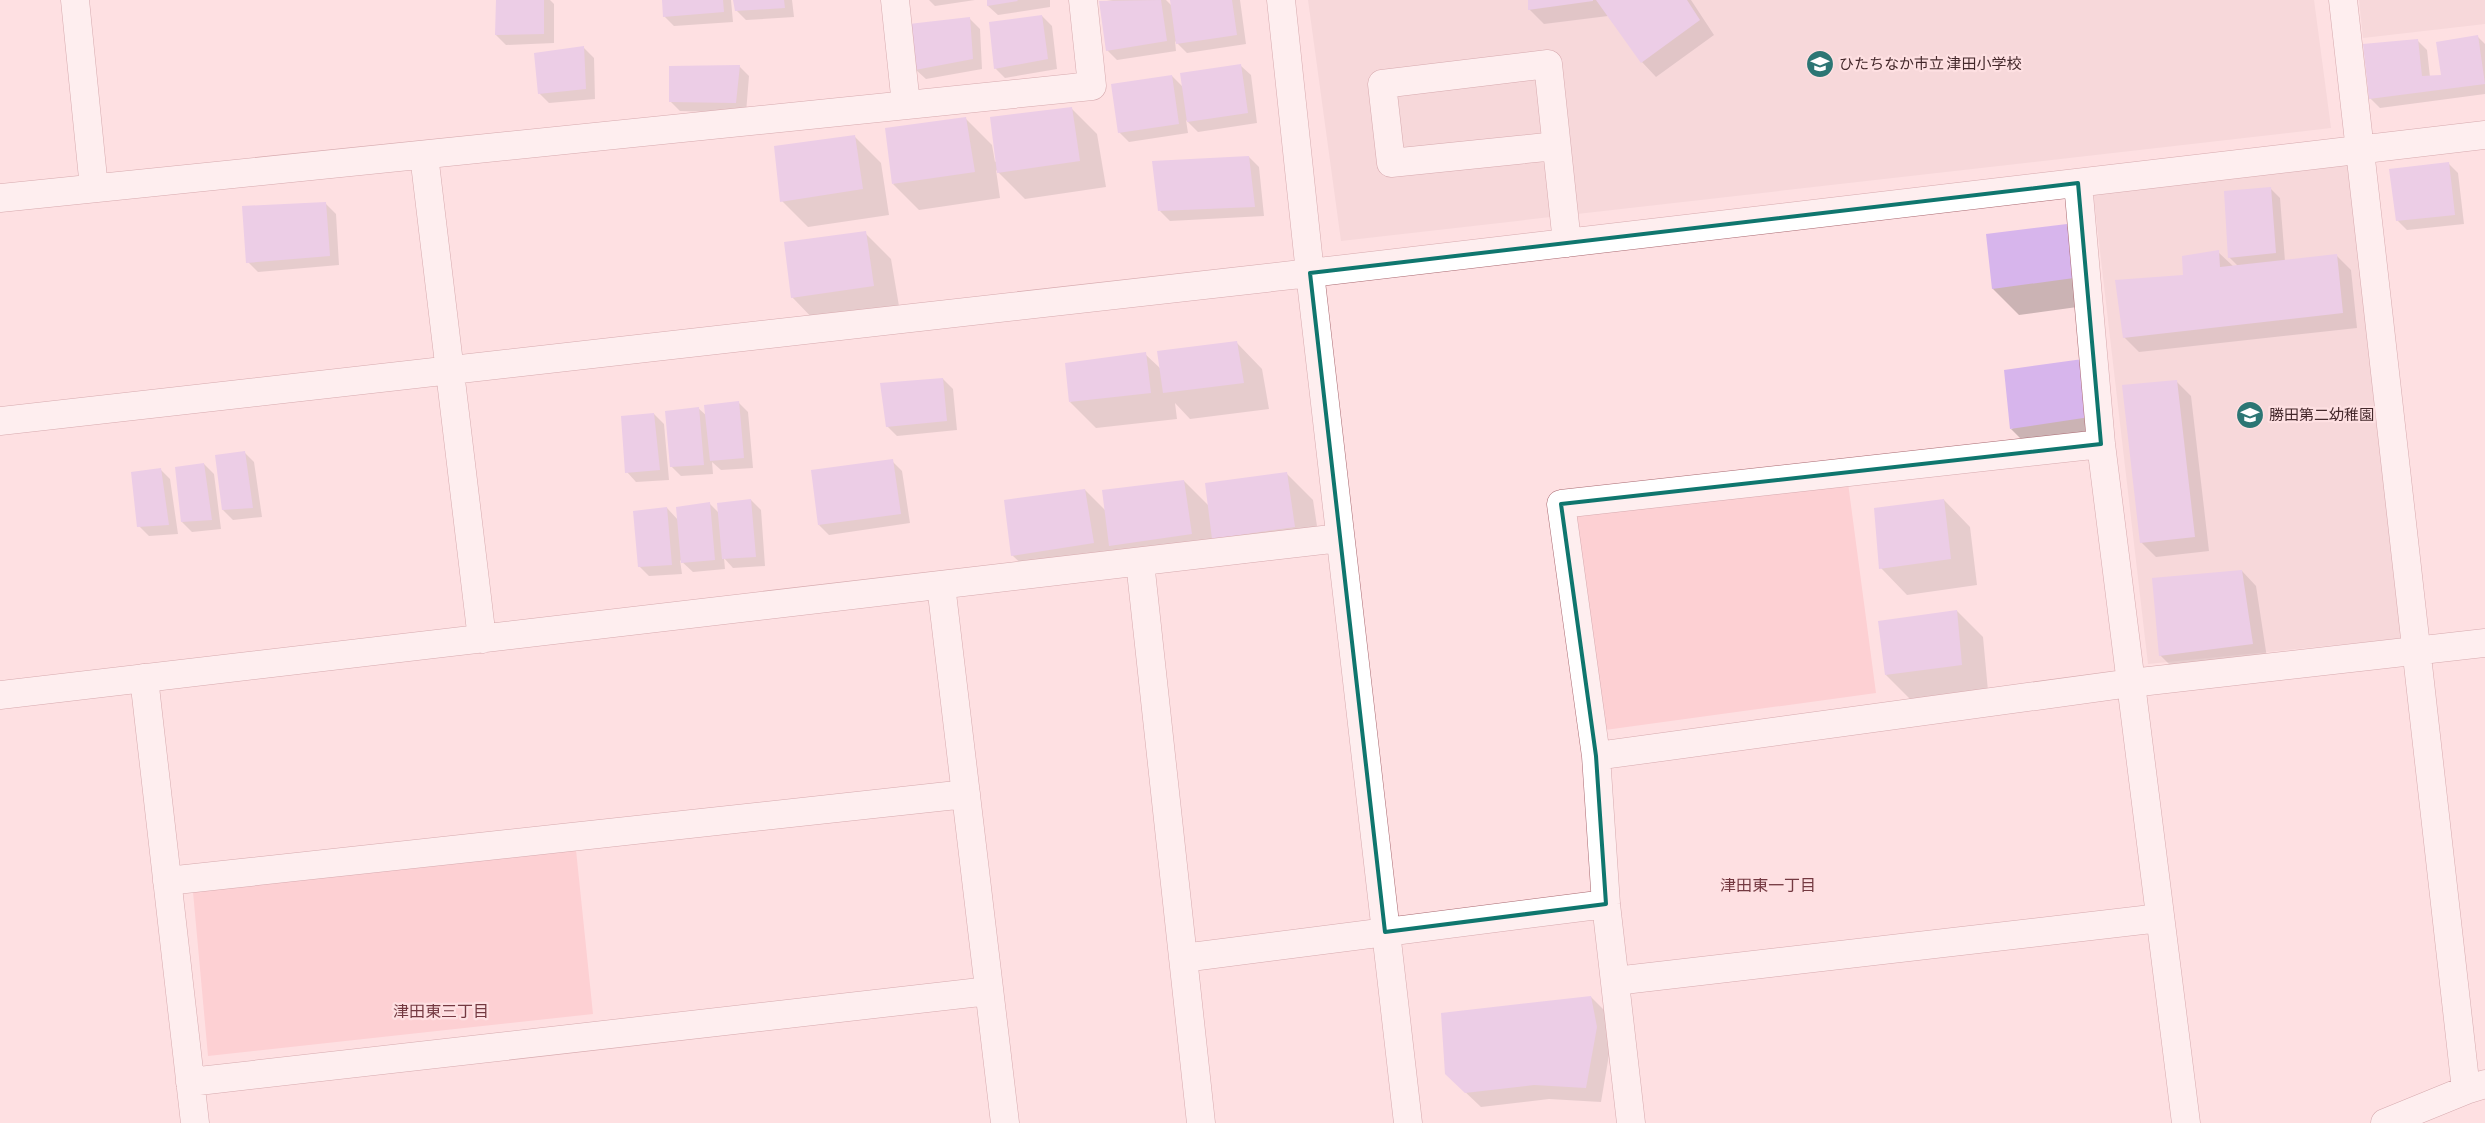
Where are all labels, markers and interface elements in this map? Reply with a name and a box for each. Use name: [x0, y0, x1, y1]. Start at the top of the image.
school or university icon: ひたちなか市立 津田小学校: [1805, 49, 1835, 79]
place label: ひたちなか市立 津田小学校: [1839, 55, 2021, 74]
school or university icon: 勝田第二幼稚園: [2235, 400, 2265, 430]
place label: 勝田第二幼稚園: [2269, 406, 2374, 425]
district label: 津田東一丁目: [1720, 877, 1816, 896]
district label: 津田東三丁目: [393, 1003, 489, 1022]

